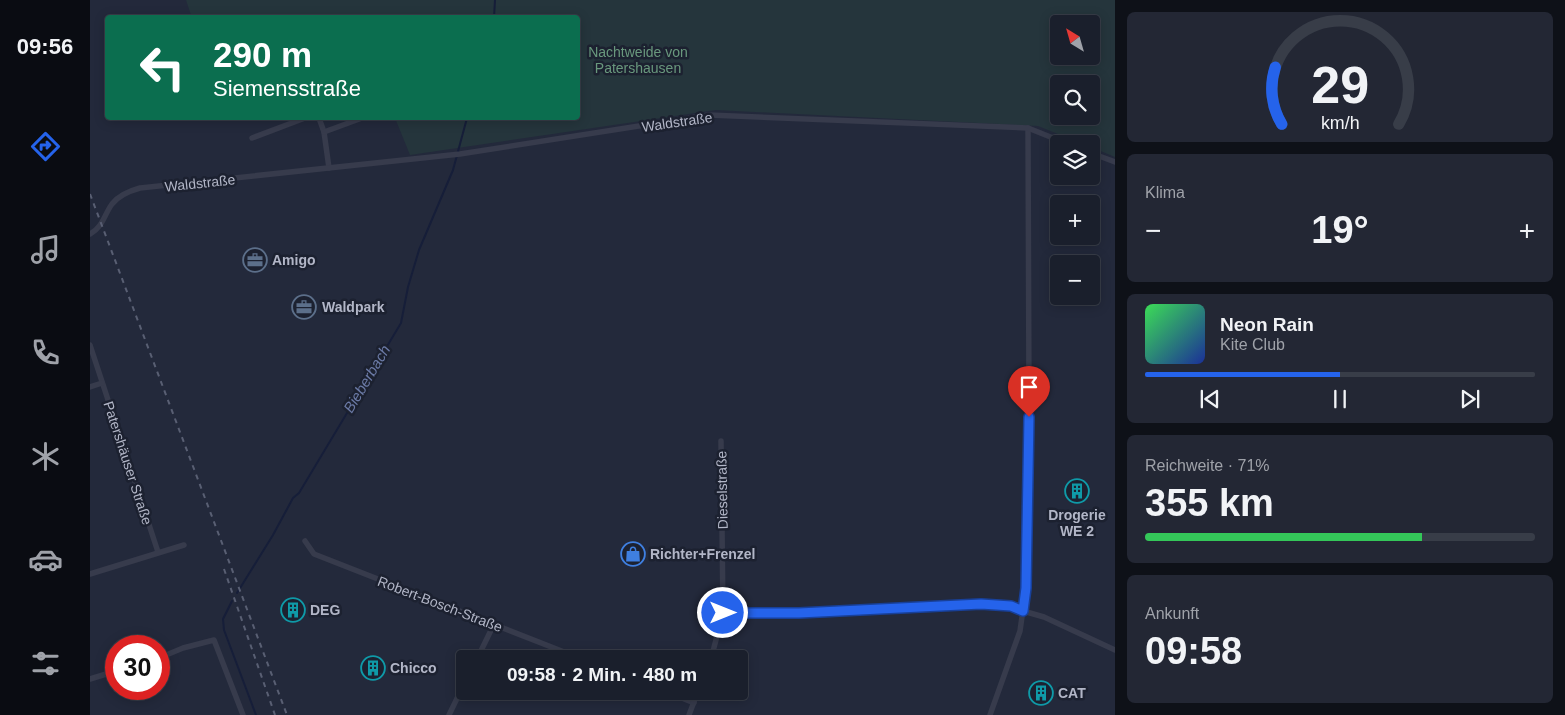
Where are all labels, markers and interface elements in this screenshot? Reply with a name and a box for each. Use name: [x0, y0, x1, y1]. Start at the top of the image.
north arrow: [1050, 15, 1100, 65]
map controls: [1050, 15, 1100, 305]
text: 09:56: [17, 34, 73, 59]
icon: left: [130, 35, 195, 100]
text: 290 m: [213, 35, 312, 74]
park label: Nachtweide von Patershausen: [588, 44, 688, 76]
text: 29: [1311, 56, 1369, 114]
button: search: [1050, 75, 1100, 125]
text: Siemensstraße: [213, 76, 361, 101]
street label: Waldstraße: [641, 109, 714, 135]
text: km/h: [1321, 113, 1359, 133]
icon: directions: [28, 129, 63, 164]
button: layers: [1050, 135, 1100, 185]
street label: Waldstraße: [164, 171, 236, 195]
text: Klima: [1145, 184, 1185, 201]
button: +: [1050, 195, 1100, 245]
text: 19°: [1311, 209, 1369, 251]
text: −: [1145, 215, 1161, 246]
text: +: [1519, 215, 1535, 246]
icon: music: [28, 232, 63, 267]
office icon: Amigo: [242, 247, 268, 273]
place label: Amigo: [272, 252, 316, 268]
button: −: [1050, 255, 1100, 305]
office icon: Waldpark: [291, 294, 317, 320]
place label: Waldpark: [322, 299, 385, 315]
text: Neon Rain: [1220, 314, 1314, 335]
icon: phone: [28, 335, 63, 370]
text: Kite Club: [1220, 336, 1285, 353]
water label: Bieberbach: [340, 342, 393, 416]
pin: [1008, 366, 1050, 417]
icon: arrive: [1015, 373, 1043, 401]
icon: previous: [1196, 385, 1224, 413]
icon: pause: [1326, 385, 1354, 413]
icon: next: [1456, 385, 1484, 413]
street label: Patershäuser Straße: [100, 399, 156, 527]
icon: climate: [28, 439, 63, 474]
street label: Dieselstraße: [713, 450, 731, 529]
text: Reichweite · 71%: [1145, 457, 1270, 474]
building icon: Drogerie WE 2: [1064, 478, 1090, 504]
text: 355 km: [1145, 482, 1274, 524]
place label: Drogerie WE 2: [1048, 507, 1106, 539]
shop icon: Richter+Frenzel: [620, 541, 646, 567]
icon: car: [28, 542, 63, 577]
place label: Richter+Frenzel: [650, 546, 755, 562]
street label: Robert-Bosch-Straße: [375, 573, 505, 635]
position arrow: [696, 586, 748, 638]
building icon: DEG: [280, 597, 306, 623]
place label: DEG: [310, 602, 340, 618]
text: Ankunft: [1145, 605, 1199, 622]
text: 09:58: [1145, 630, 1242, 672]
speed limit sign: 30: [105, 635, 170, 700]
icon: filters: [28, 646, 63, 681]
building icon: Chicco: [360, 655, 386, 681]
place label: Chicco: [390, 660, 437, 676]
text: 09:58 · 2 Min. · 480 m: [507, 664, 697, 685]
building icon: CAT: [1028, 680, 1054, 706]
place label: CAT: [1058, 685, 1086, 701]

